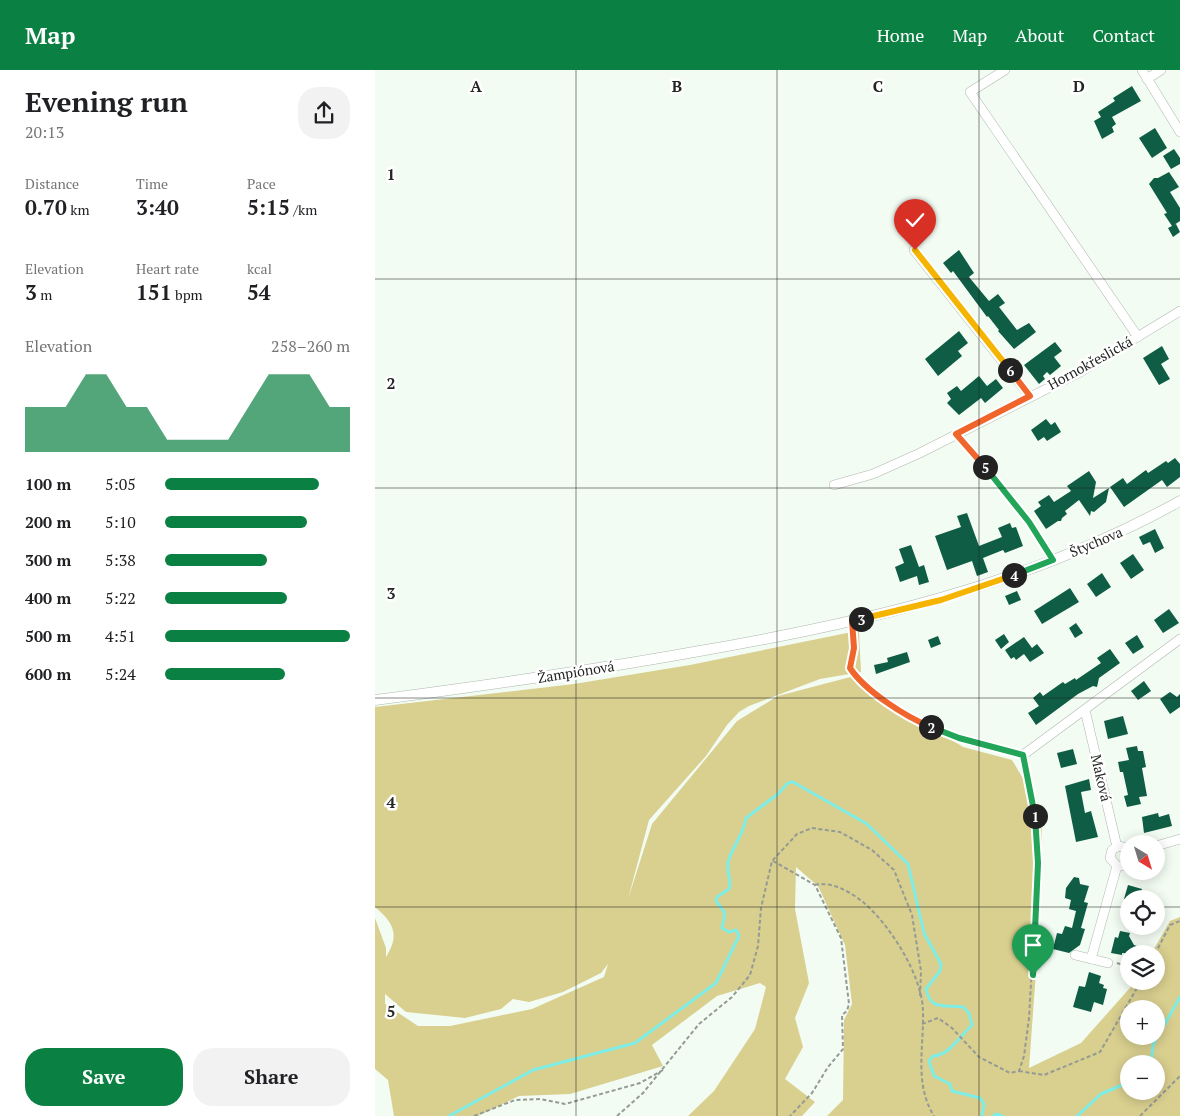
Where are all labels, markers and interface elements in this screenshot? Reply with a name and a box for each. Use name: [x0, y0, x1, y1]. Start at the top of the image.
text: Map: [25, 19, 75, 51]
text: Home: [877, 23, 924, 47]
text: Map: [952, 23, 987, 47]
text: About: [1015, 23, 1064, 47]
text: Contact: [1092, 23, 1155, 47]
text: A: [470, 75, 482, 97]
text: B: [672, 75, 682, 97]
text: C: [873, 75, 883, 97]
text: D: [1073, 75, 1085, 97]
text: Evening run: [25, 83, 188, 120]
button: share: [298, 87, 350, 139]
text: 20:13: [25, 121, 64, 143]
text: 1: [386, 163, 396, 185]
text: Distance: [25, 174, 79, 193]
text: Time: [136, 174, 168, 193]
text: Pace: [247, 174, 276, 193]
text: 0.70: [25, 193, 67, 221]
text: 3:40: [136, 193, 179, 221]
text: 5:15: [247, 193, 290, 221]
pin: [894, 199, 936, 250]
text: km: [67, 200, 90, 219]
text: /km: [290, 200, 317, 219]
icon: check: [901, 206, 929, 234]
text: Elevation: [25, 259, 84, 278]
text: Heart rate: [136, 259, 199, 278]
text: kcal: [247, 259, 272, 278]
text: 3: [25, 278, 37, 306]
text: 151: [136, 278, 172, 306]
text: 54: [247, 278, 271, 306]
text: m: [37, 285, 52, 304]
text: bpm: [172, 285, 203, 304]
street label: Hornokřeslická: [1044, 331, 1136, 394]
text: Elevation: [25, 335, 92, 357]
text: 258–260 m: [271, 335, 350, 357]
pin: 6: [997, 358, 1023, 382]
text: 6: [1007, 361, 1014, 380]
text: 2: [386, 372, 396, 394]
pin: 5: [973, 454, 997, 480]
text: 5: [982, 458, 989, 477]
text: 100 m: [25, 473, 71, 495]
text: 5:05: [105, 473, 136, 495]
text: 200 m: [25, 511, 71, 533]
text: 5:10: [105, 511, 136, 533]
street label: Štychova: [1066, 522, 1125, 561]
text: 300 m: [25, 549, 71, 571]
text: 5:38: [105, 549, 136, 571]
pin: 4: [1001, 562, 1027, 588]
text: 4: [1011, 566, 1018, 585]
text: 3: [386, 582, 396, 604]
text: 400 m: [25, 587, 71, 609]
text: 5:22: [105, 587, 136, 609]
pin: 3: [849, 606, 873, 632]
text: 3: [858, 610, 865, 629]
text: 500 m: [25, 625, 71, 647]
text: 4:51: [105, 625, 136, 647]
street label: Žampiónová: [536, 656, 616, 687]
text: 600 m: [25, 663, 71, 685]
text: 5:24: [105, 663, 136, 685]
pin: 2: [919, 714, 943, 740]
text: 2: [928, 718, 935, 737]
street label: Maková: [1087, 752, 1116, 803]
text: 4: [386, 791, 396, 813]
pin: 1: [1023, 804, 1047, 828]
text: 1: [1032, 807, 1039, 826]
north arrow: [1120, 835, 1165, 880]
map controls: [1120, 835, 1165, 1100]
button: locate: [1120, 890, 1165, 935]
pin: [1012, 924, 1054, 975]
icon: arrive: [1019, 931, 1047, 959]
button: layers: [1120, 945, 1165, 990]
text: 5: [386, 1000, 396, 1022]
button: +: [1120, 1000, 1165, 1045]
button: Save: [25, 1048, 183, 1106]
button: Share: [193, 1048, 350, 1106]
button: −: [1120, 1055, 1165, 1100]

